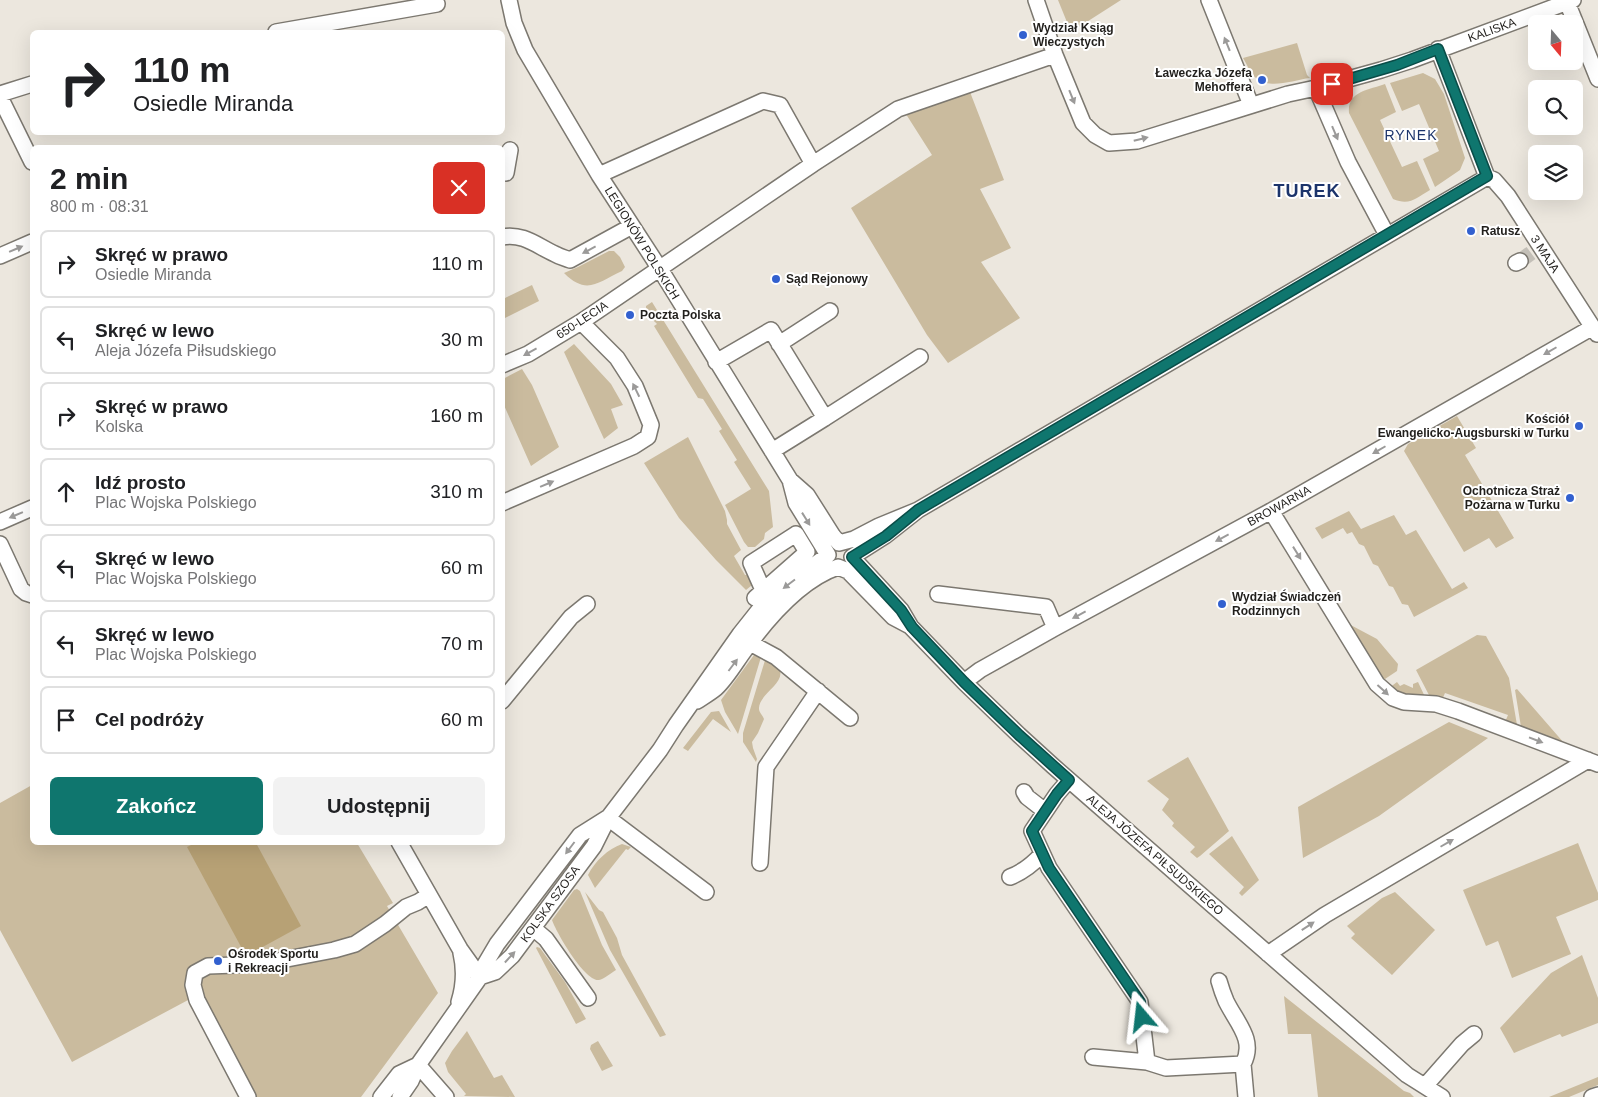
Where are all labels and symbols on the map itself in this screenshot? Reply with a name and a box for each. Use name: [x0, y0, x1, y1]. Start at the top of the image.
street label: KALISKA: [1466, 15, 1518, 45]
north arrow: [1528, 15, 1582, 70]
place label: Wydział Ksiąg Wieczystych: [1033, 21, 1113, 49]
marker: Wydział Ksiąg Wieczystych: [1017, 29, 1029, 41]
one-way arrow: [1222, 37, 1230, 51]
pin: [1311, 63, 1353, 105]
place label: Ławeczka Józefa Mehoffera: [1155, 66, 1252, 94]
marker: Ławeczka Józefa Mehoffera: [1256, 74, 1268, 86]
one-way arrow: [1068, 90, 1076, 105]
one-way arrow: [1332, 126, 1340, 140]
district label: RYNEK: [1385, 127, 1437, 143]
one-way arrow: [1134, 135, 1149, 143]
district label: TUREK: [1274, 181, 1341, 201]
street label: LEGIONÓW POLSKICH: [602, 184, 683, 302]
place label: Ratusz: [1481, 224, 1520, 238]
marker: Ratusz: [1465, 225, 1477, 237]
street label: 3 MAJA: [1528, 233, 1562, 275]
one-way arrow: [9, 245, 23, 253]
one-way arrow: [582, 246, 597, 254]
place label: Sąd Rejonowy: [786, 272, 868, 286]
marker: Sąd Rejonowy: [770, 273, 782, 285]
street label: 650-LECIA: [554, 298, 610, 342]
place label: Poczta Polska: [640, 308, 721, 322]
marker: Poczta Polska: [624, 309, 636, 321]
one-way arrow: [1544, 347, 1557, 356]
one-way arrow: [523, 348, 537, 356]
one-way arrow: [632, 382, 641, 397]
place label: Kościół Ewangelicko-Augsburski w Turku: [1378, 412, 1570, 440]
marker: Kościół Ewangelicko-Augsburski w Turku: [1573, 420, 1585, 432]
one-way arrow: [1372, 445, 1386, 454]
one-way arrow: [540, 479, 554, 487]
street label: BROWARNA: [1245, 483, 1313, 529]
place label: Ochotnicza Straż Pożarna w Turku: [1463, 484, 1560, 512]
marker: Ochotnicza Straż Pożarna w Turku: [1564, 492, 1576, 504]
one-way arrow: [9, 511, 23, 519]
one-way arrow: [801, 512, 810, 525]
one-way arrow: [1215, 534, 1229, 542]
one-way arrow: [1292, 546, 1301, 559]
one-way arrow: [783, 578, 796, 589]
place label: Wydział Świadczeń Rodzinnych: [1232, 589, 1341, 618]
marker: Wydział Świadczeń Rodzinnych: [1216, 598, 1228, 610]
one-way arrow: [1072, 611, 1086, 619]
one-way arrow: [728, 658, 738, 672]
one-way arrow: [1377, 684, 1390, 695]
one-way arrow: [1528, 737, 1543, 744]
street label: ALEJA JÓZEFA PIŁSUDSKIEGO: [1084, 791, 1227, 918]
one-way arrow: [1441, 839, 1454, 848]
one-way arrow: [565, 841, 576, 854]
street label: KOLSKA SZOSA: [517, 863, 583, 945]
one-way arrow: [1301, 922, 1314, 931]
place label: Ośrodek Sportu i Rekreacji: [228, 947, 319, 975]
one-way arrow: [504, 951, 516, 963]
marker: Ośrodek Sportu i Rekreacji: [212, 955, 224, 967]
position arrow: [1115, 990, 1167, 1042]

